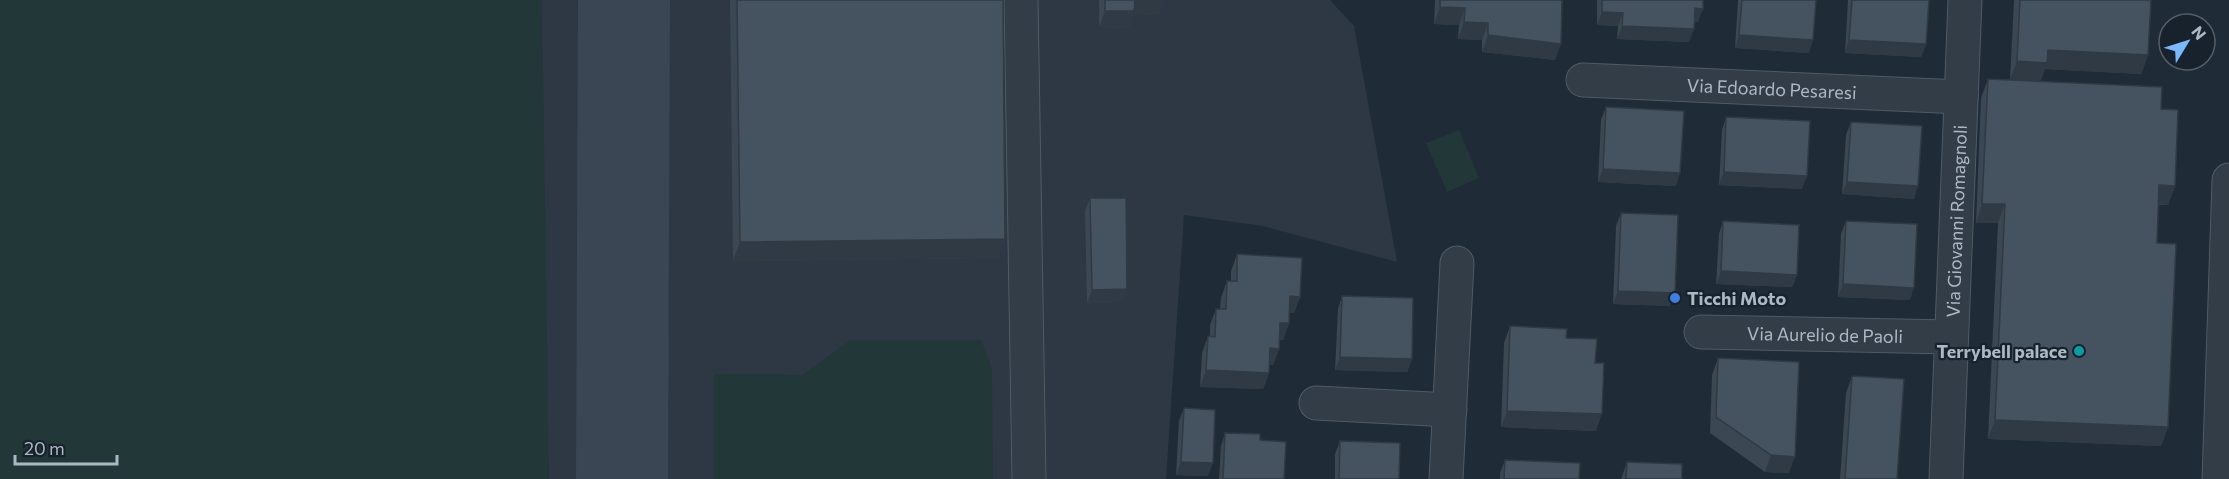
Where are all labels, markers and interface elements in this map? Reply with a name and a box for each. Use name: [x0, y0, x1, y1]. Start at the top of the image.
north arrow: [2157, 12, 2217, 72]
text: N: [2188, 22, 2210, 43]
street label: Via Edoardo Pesaresi: [1686, 74, 1857, 103]
street label: Via Giovanni Romagnoli: [1941, 124, 1971, 318]
place label: Ticchi Moto: [1687, 287, 1786, 309]
marker: Ticchi Moto: [1668, 291, 1682, 305]
street label: Via Aurelio de Paoli: [1747, 322, 1903, 347]
place label: Terrybell palace: [1936, 340, 2067, 362]
marker: Terrybell palace: [2072, 344, 2086, 358]
scale bar: [15, 428, 117, 466]
text: 20 m: [24, 437, 65, 459]

